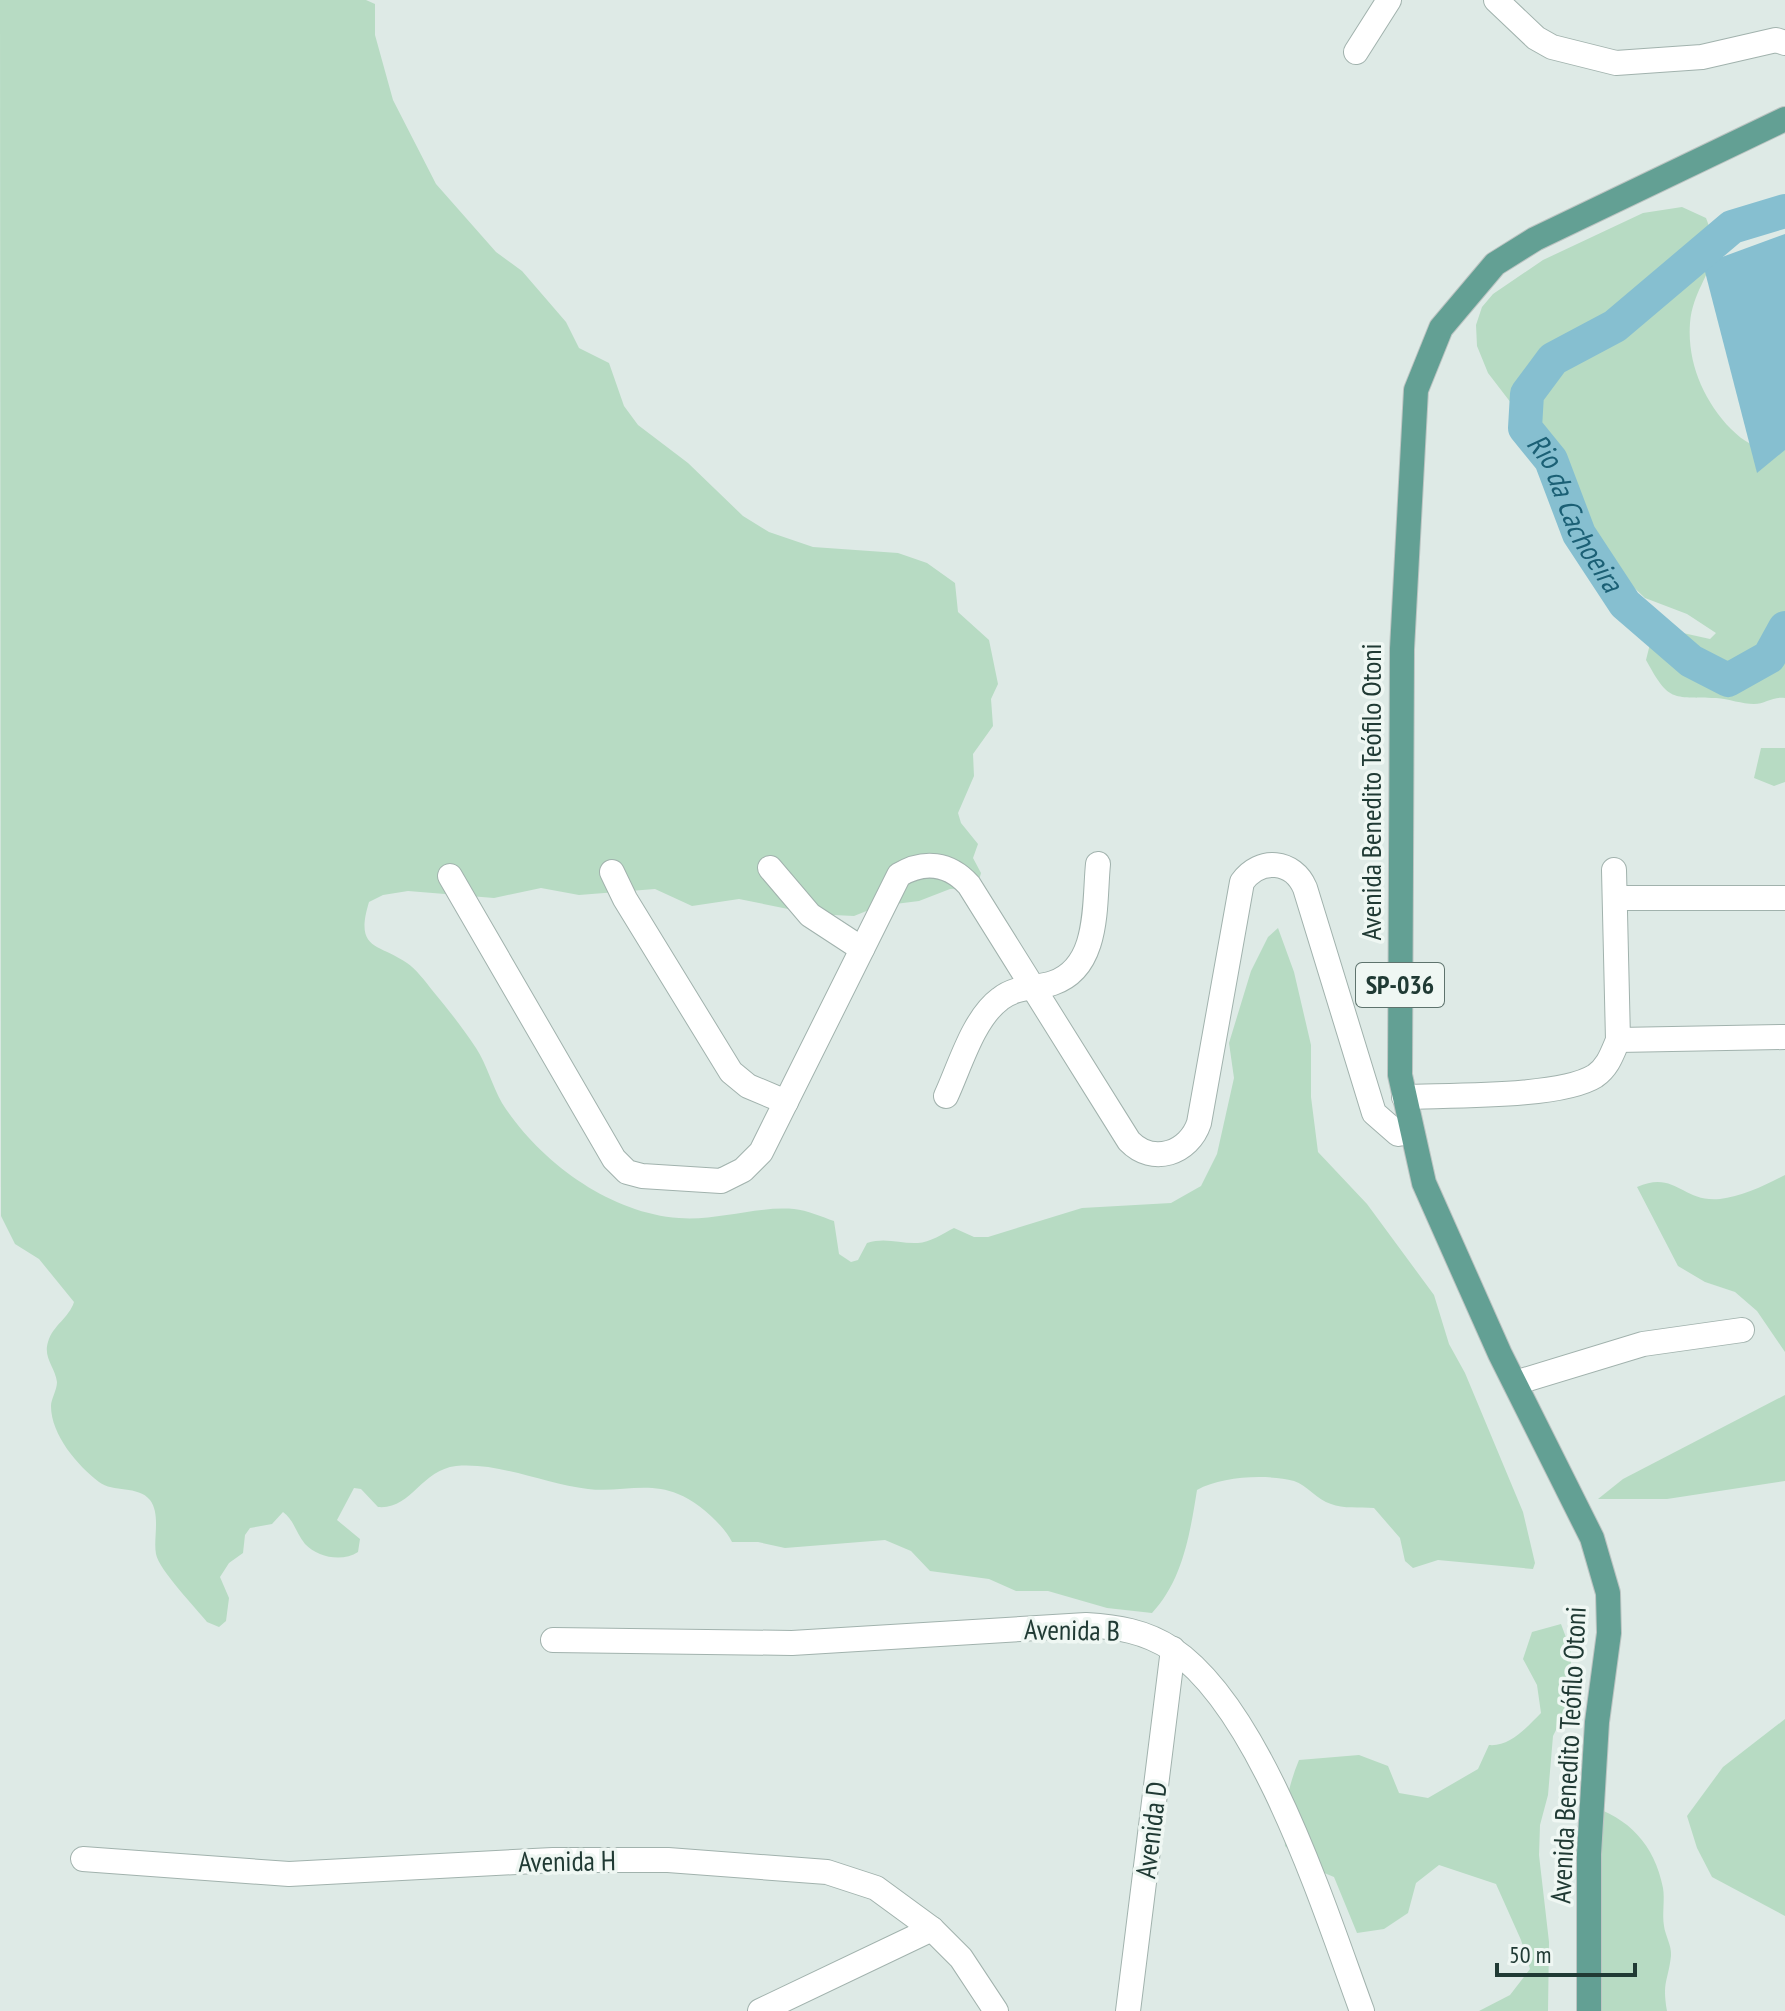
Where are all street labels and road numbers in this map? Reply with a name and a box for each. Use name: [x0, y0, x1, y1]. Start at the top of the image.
street label: Avenida Benedito Teófilo Otoni: [1352, 643, 1389, 941]
road number: SP-036: [1356, 963, 1444, 1007]
street label: Avenida Benedito Teófilo Otoni: [1541, 1606, 1594, 1904]
street label: Avenida B: [1024, 1610, 1120, 1649]
street label: Avenida D: [1126, 1779, 1175, 1880]
street label: Avenida H: [518, 1841, 616, 1880]

